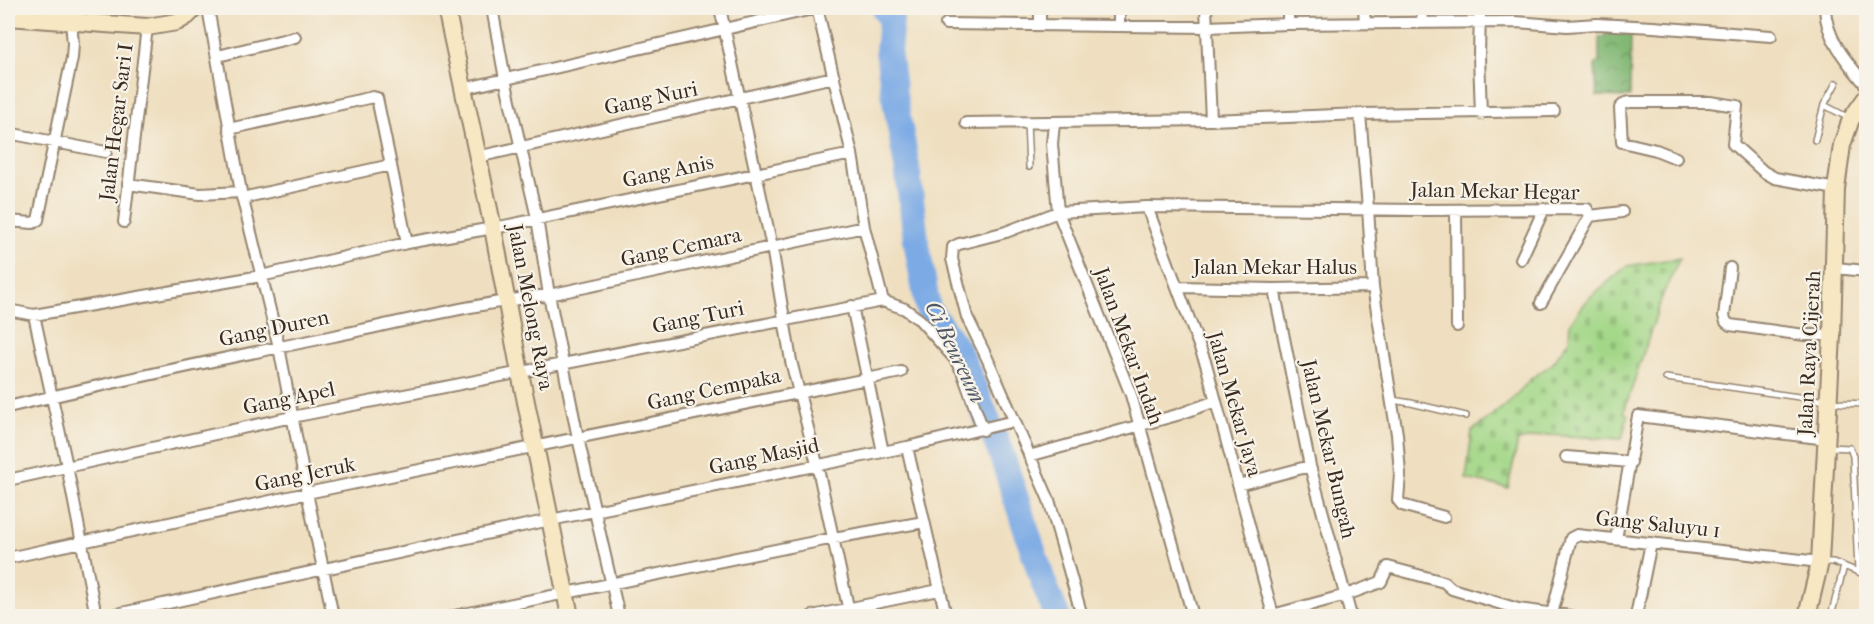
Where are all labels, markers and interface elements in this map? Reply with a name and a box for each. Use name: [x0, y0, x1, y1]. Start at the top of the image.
street label: Jalan Hegar Sari I: [94, 42, 138, 204]
street label: Gang Nuri: [602, 76, 700, 120]
street label: Gang Anis: [620, 150, 716, 192]
street label: Jalan Mekar Hegar: [1408, 177, 1580, 204]
street label: Jalan Melong Raya: [503, 220, 559, 392]
street label: Gang Cemara: [618, 222, 744, 272]
street label: Jalan Mekar Halus: [1191, 255, 1357, 279]
street label: Jalan Mekar Indah: [1089, 262, 1169, 428]
street label: Jalan Raya Cijerah: [1793, 269, 1825, 438]
street label: Gang Turi: [650, 296, 746, 338]
water label: Ci Beureum: [919, 297, 991, 407]
street label: Gang Duren: [217, 305, 331, 351]
street label: Jalan Mekar Jaya: [1202, 327, 1267, 480]
street label: Jalan Mekar Bungah: [1296, 355, 1361, 541]
street label: Gang Cempaka: [645, 363, 783, 415]
street label: Gang Apel: [241, 376, 337, 419]
street label: Gang Masjid: [707, 432, 822, 479]
street label: Gang Jeruk: [253, 452, 358, 496]
street label: Gang Saluyu 1: [1594, 506, 1722, 542]

